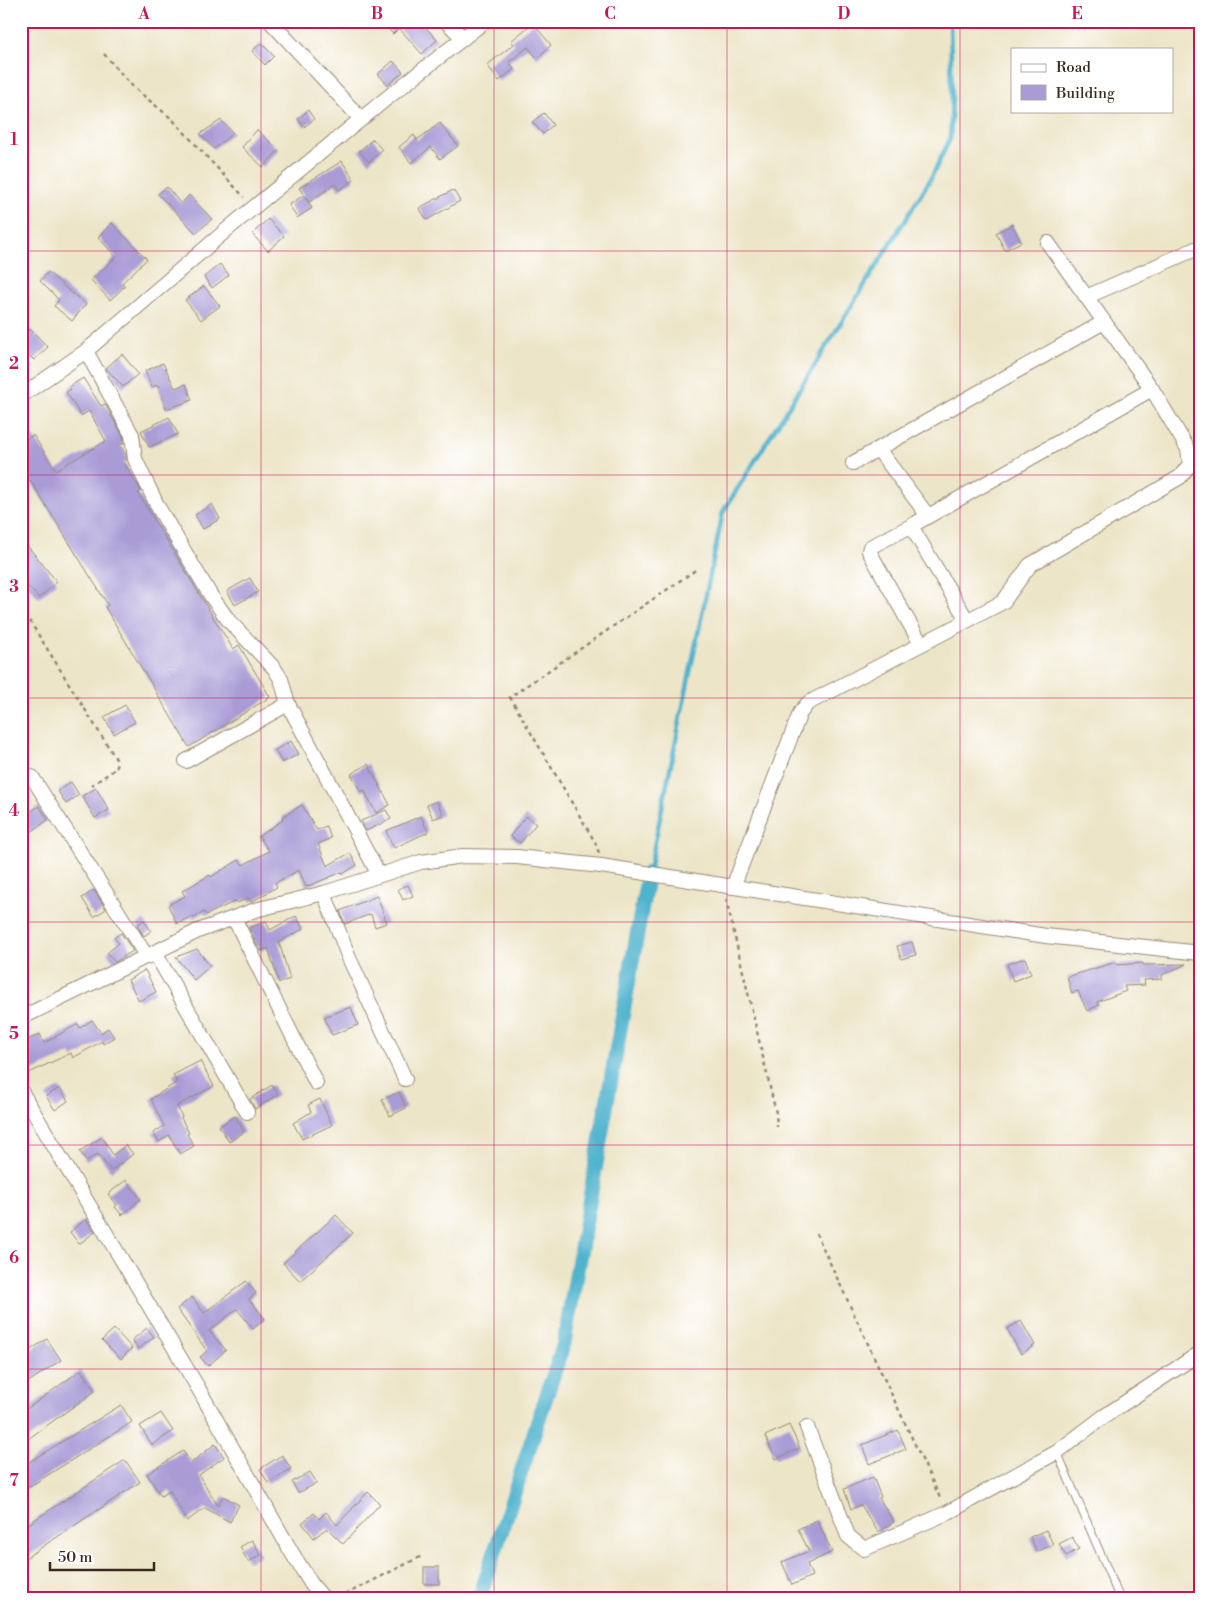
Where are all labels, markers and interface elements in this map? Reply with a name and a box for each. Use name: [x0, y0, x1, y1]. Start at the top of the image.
text: A: [137, 4, 150, 24]
text: B: [371, 4, 383, 24]
text: C: [604, 4, 616, 24]
text: D: [838, 4, 851, 24]
text: E: [1071, 4, 1083, 24]
legend: [1011, 48, 1174, 112]
text: Road: [1056, 58, 1091, 77]
text: Building: [1055, 84, 1115, 103]
text: 1: [10, 130, 18, 150]
text: 2: [9, 354, 19, 374]
text: 3: [9, 577, 19, 597]
text: 4: [9, 801, 20, 821]
text: 5: [9, 1024, 19, 1044]
text: 6: [9, 1248, 19, 1268]
text: 7: [9, 1471, 19, 1491]
scale bar: [50, 1540, 154, 1572]
text: 50 m: [58, 1548, 92, 1567]

